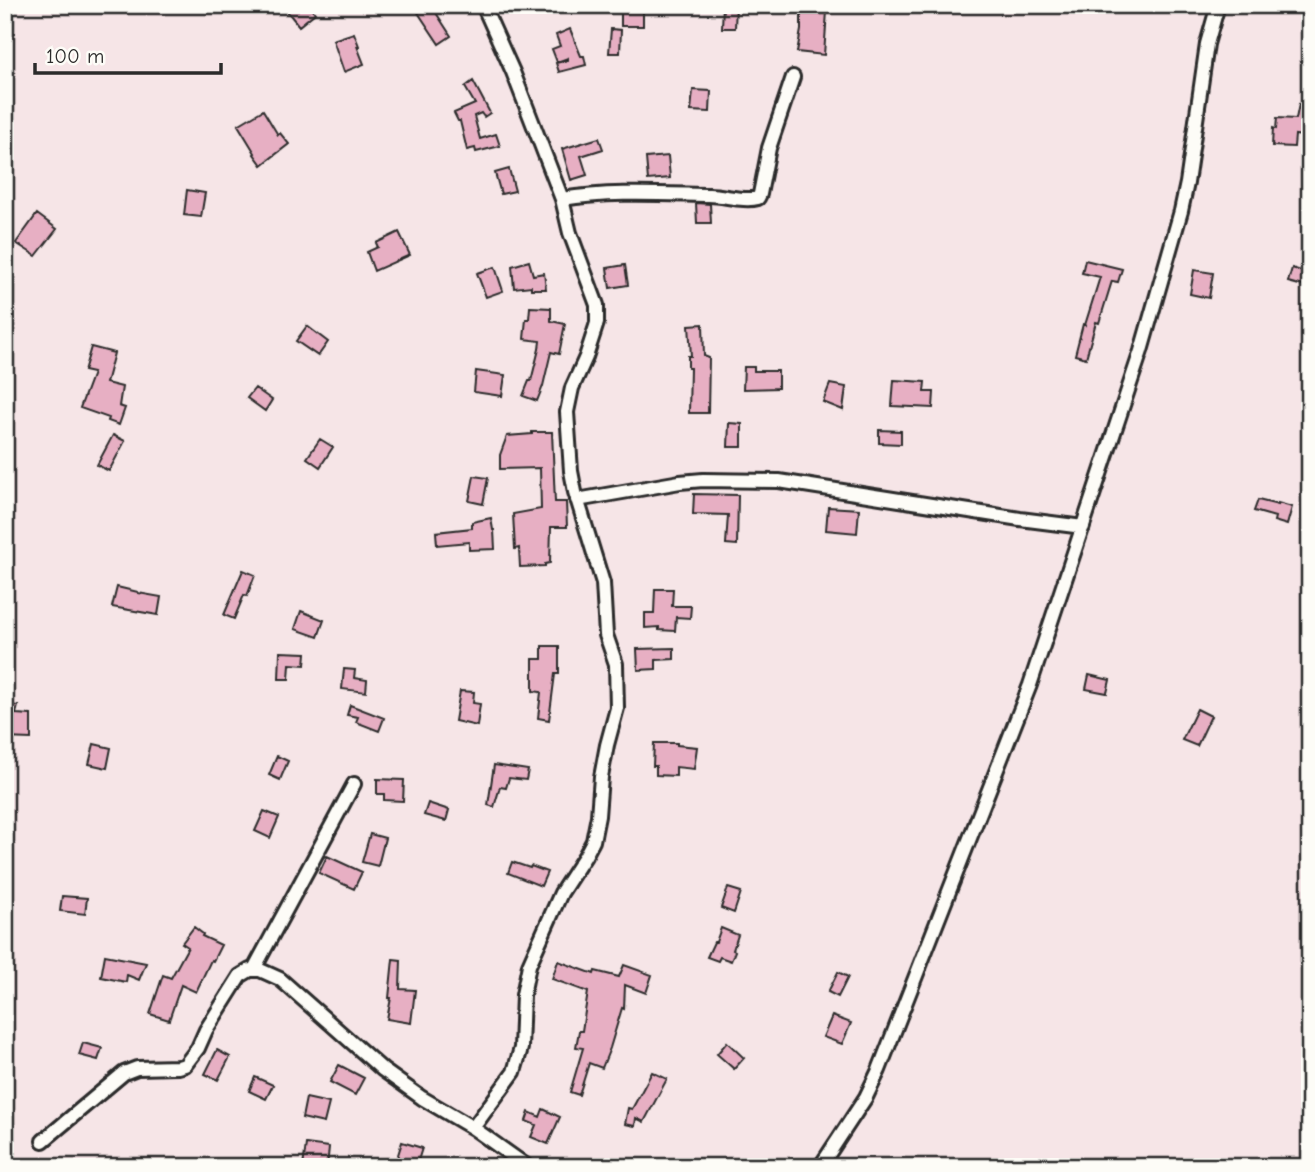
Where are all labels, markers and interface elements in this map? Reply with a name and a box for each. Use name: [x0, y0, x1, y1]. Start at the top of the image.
scale bar: [35, 32, 220, 76]
text: 100 m: [46, 44, 104, 68]

